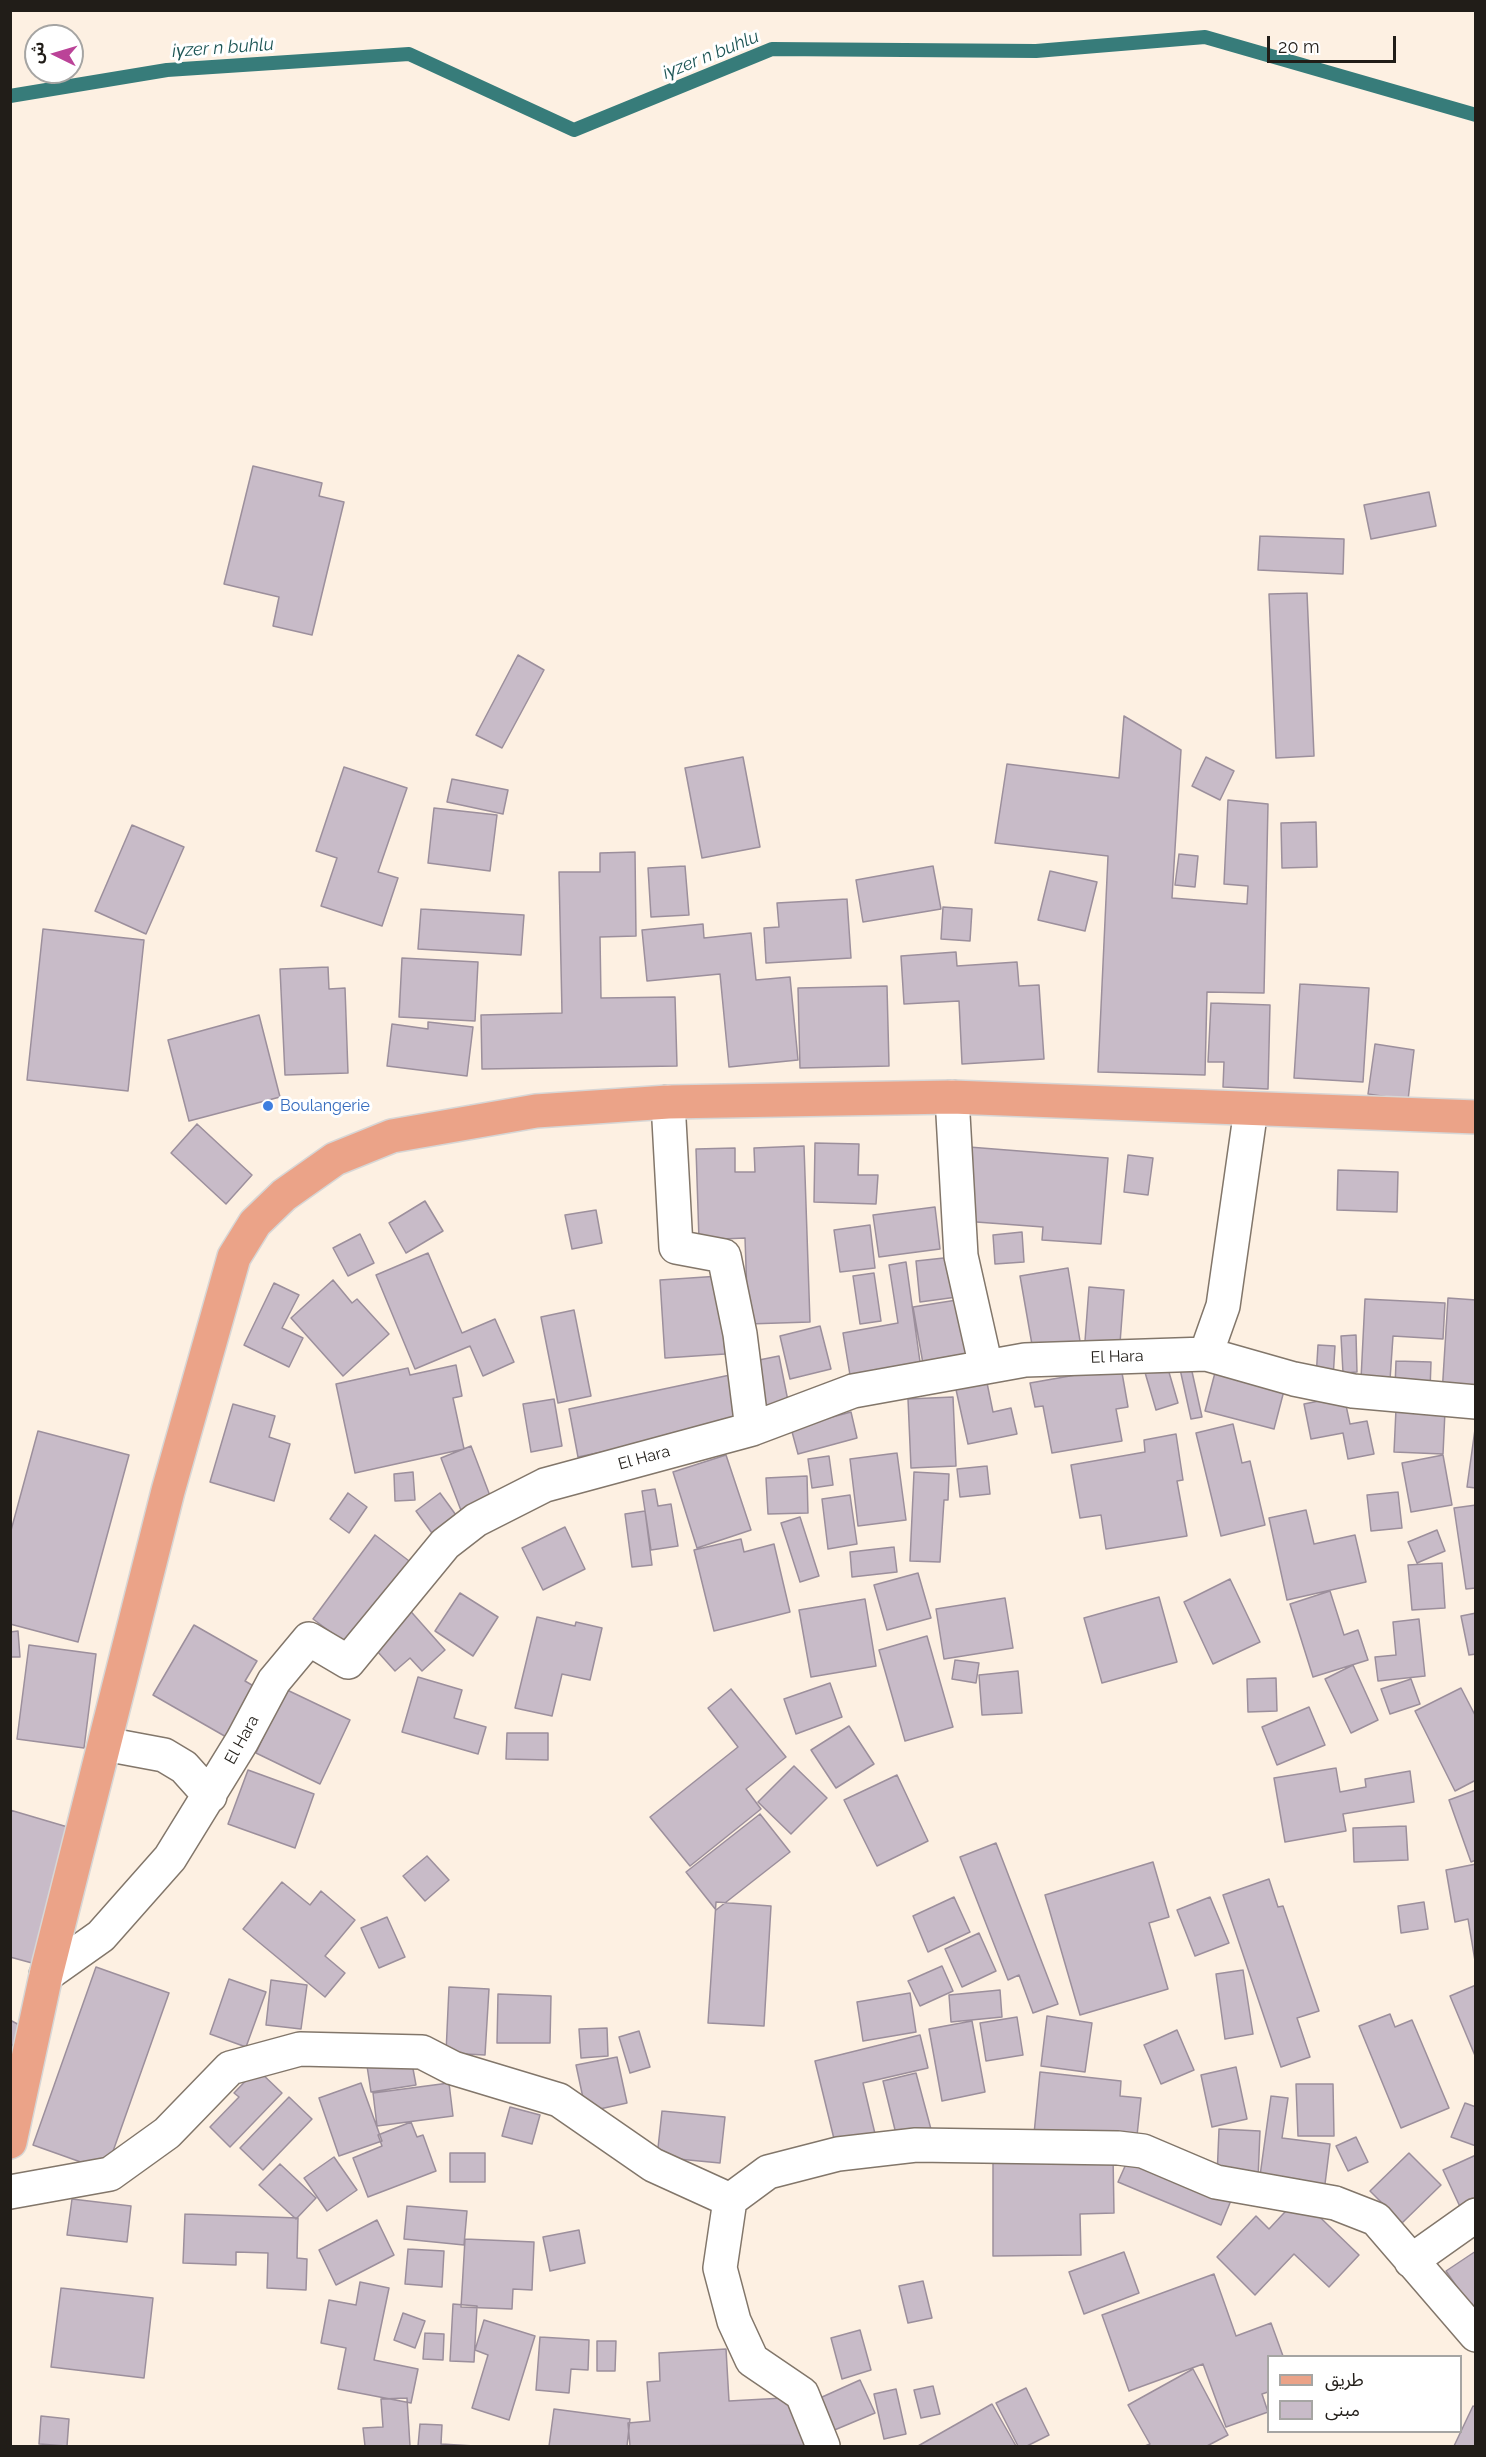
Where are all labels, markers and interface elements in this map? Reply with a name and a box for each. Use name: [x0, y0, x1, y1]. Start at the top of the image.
north arrow: [24, 24, 84, 84]
scale bar: [1270, 24, 1399, 62]
water label: iγzer n buhlu: [660, 26, 762, 84]
water label: iγzer n buhlu: [171, 34, 275, 62]
text: 20 m: [1278, 36, 1320, 57]
text: ش: [27, 41, 48, 64]
place label: Boulangerie: [280, 1096, 370, 1116]
marker: Boulangerie: [261, 1099, 275, 1113]
street label: El Hara: [1090, 1346, 1144, 1368]
street label: El Hara: [616, 1442, 672, 1474]
street label: El Hara: [221, 1712, 263, 1768]
legend: [1267, 2355, 1462, 2433]
text: طريق: [1325, 2369, 1364, 2390]
text: مبنى: [1325, 2399, 1360, 2420]

